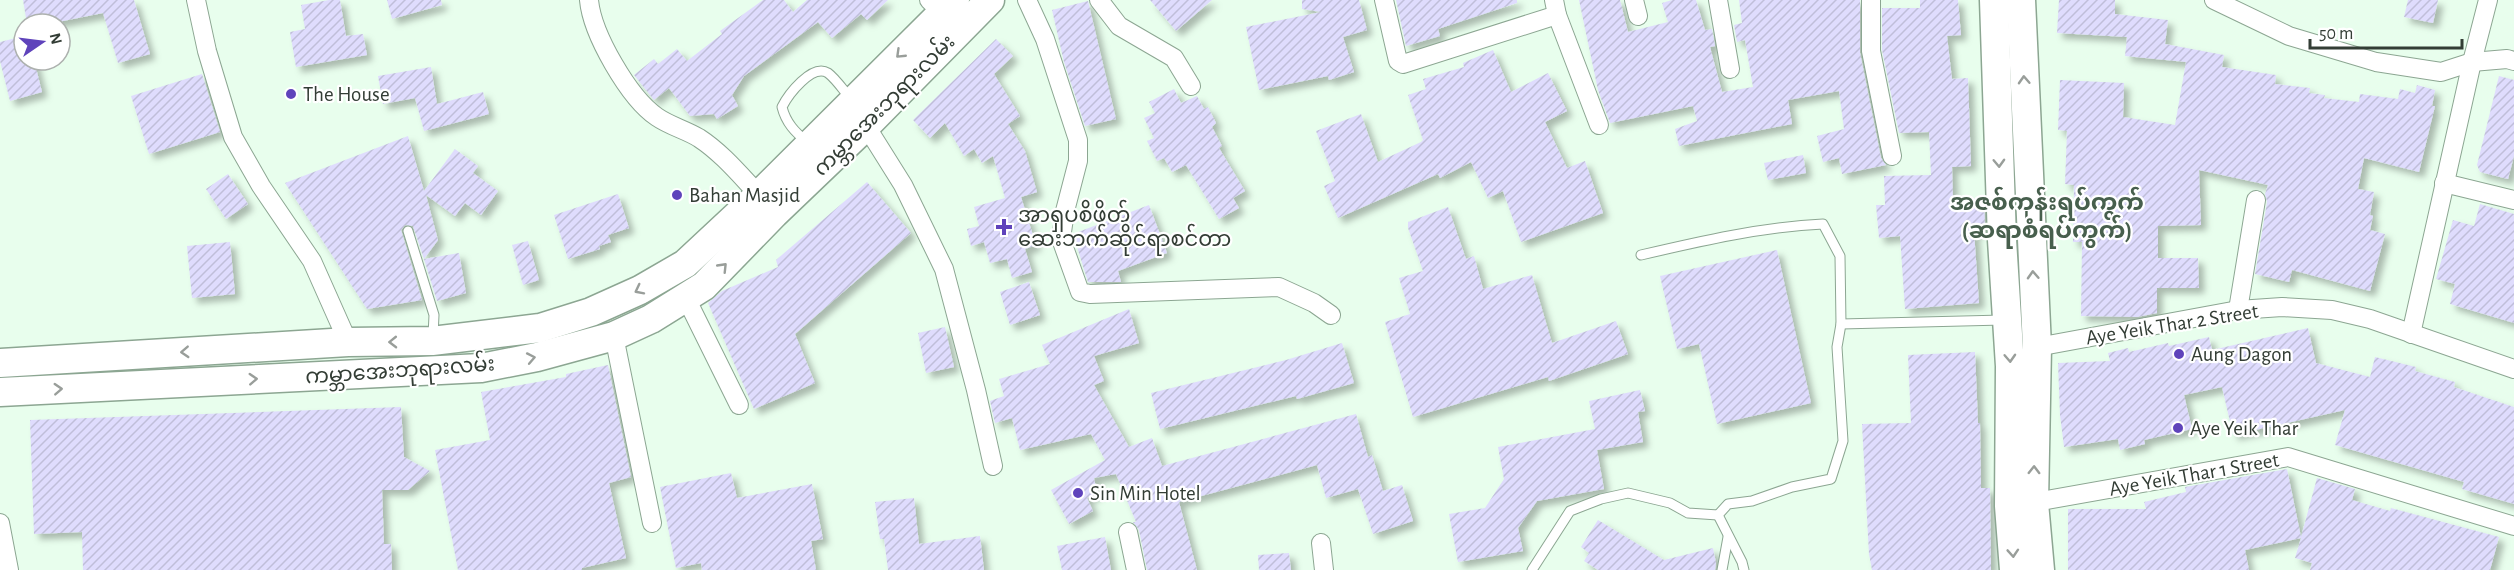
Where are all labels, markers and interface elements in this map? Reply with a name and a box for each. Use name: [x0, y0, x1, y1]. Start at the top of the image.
north arrow: [12, 12, 72, 72]
scale bar: [2310, 12, 2462, 50]
text: 50 m: [2319, 25, 2353, 43]
street label: ကမ္ဘာအေးဘုရားလမ်း: [806, 27, 963, 184]
text: N: [46, 31, 65, 46]
one-way arrow: [897, 46, 908, 57]
one-way arrow: [2017, 76, 2030, 85]
place label: The House: [303, 84, 390, 105]
marker: The House: [284, 87, 298, 101]
one-way arrow: [1993, 159, 2005, 168]
place label: Bahan Masjid: [689, 185, 800, 206]
district label: အဇစ်ကုန်းရပ်ကွက် (ဆရာစံရပ်ကွက်): [1950, 186, 2144, 249]
marker: Bahan Masjid: [670, 188, 684, 202]
place label: အာရှပစိဖိတ် ဆေးဘက်ဆိုင်ရာစင်တာ: [1018, 199, 1231, 256]
marker: အာရှပစိဖိတ် ဆေးဘက်ဆိုင်ရာစင်တာ: [995, 218, 1013, 236]
one-way arrow: [715, 263, 726, 274]
one-way arrow: [2027, 270, 2040, 279]
one-way arrow: [635, 283, 645, 294]
street label: Aye Yeik Thar 2 Street: [2084, 300, 2260, 348]
one-way arrow: [389, 336, 398, 348]
place label: Aung Dagon: [2191, 344, 2292, 365]
one-way arrow: [180, 345, 189, 358]
street label: ကမ္ဘာအေးဘုရားလမ်း: [304, 347, 496, 394]
marker: Aung Dagon: [2172, 347, 2186, 361]
one-way arrow: [526, 352, 536, 365]
one-way arrow: [2003, 354, 2016, 363]
one-way arrow: [249, 373, 258, 386]
one-way arrow: [54, 382, 63, 395]
place label: Aye Yeik Thar: [2190, 418, 2299, 439]
marker: Aye Yeik Thar: [2171, 421, 2185, 435]
street label: Aye Yeik Thar 1 Street: [2108, 449, 2281, 500]
one-way arrow: [2028, 465, 2041, 474]
place label: Sin Min Hotel: [1090, 483, 1201, 504]
marker: Sin Min Hotel: [1071, 486, 1085, 500]
one-way arrow: [2006, 548, 2019, 557]

